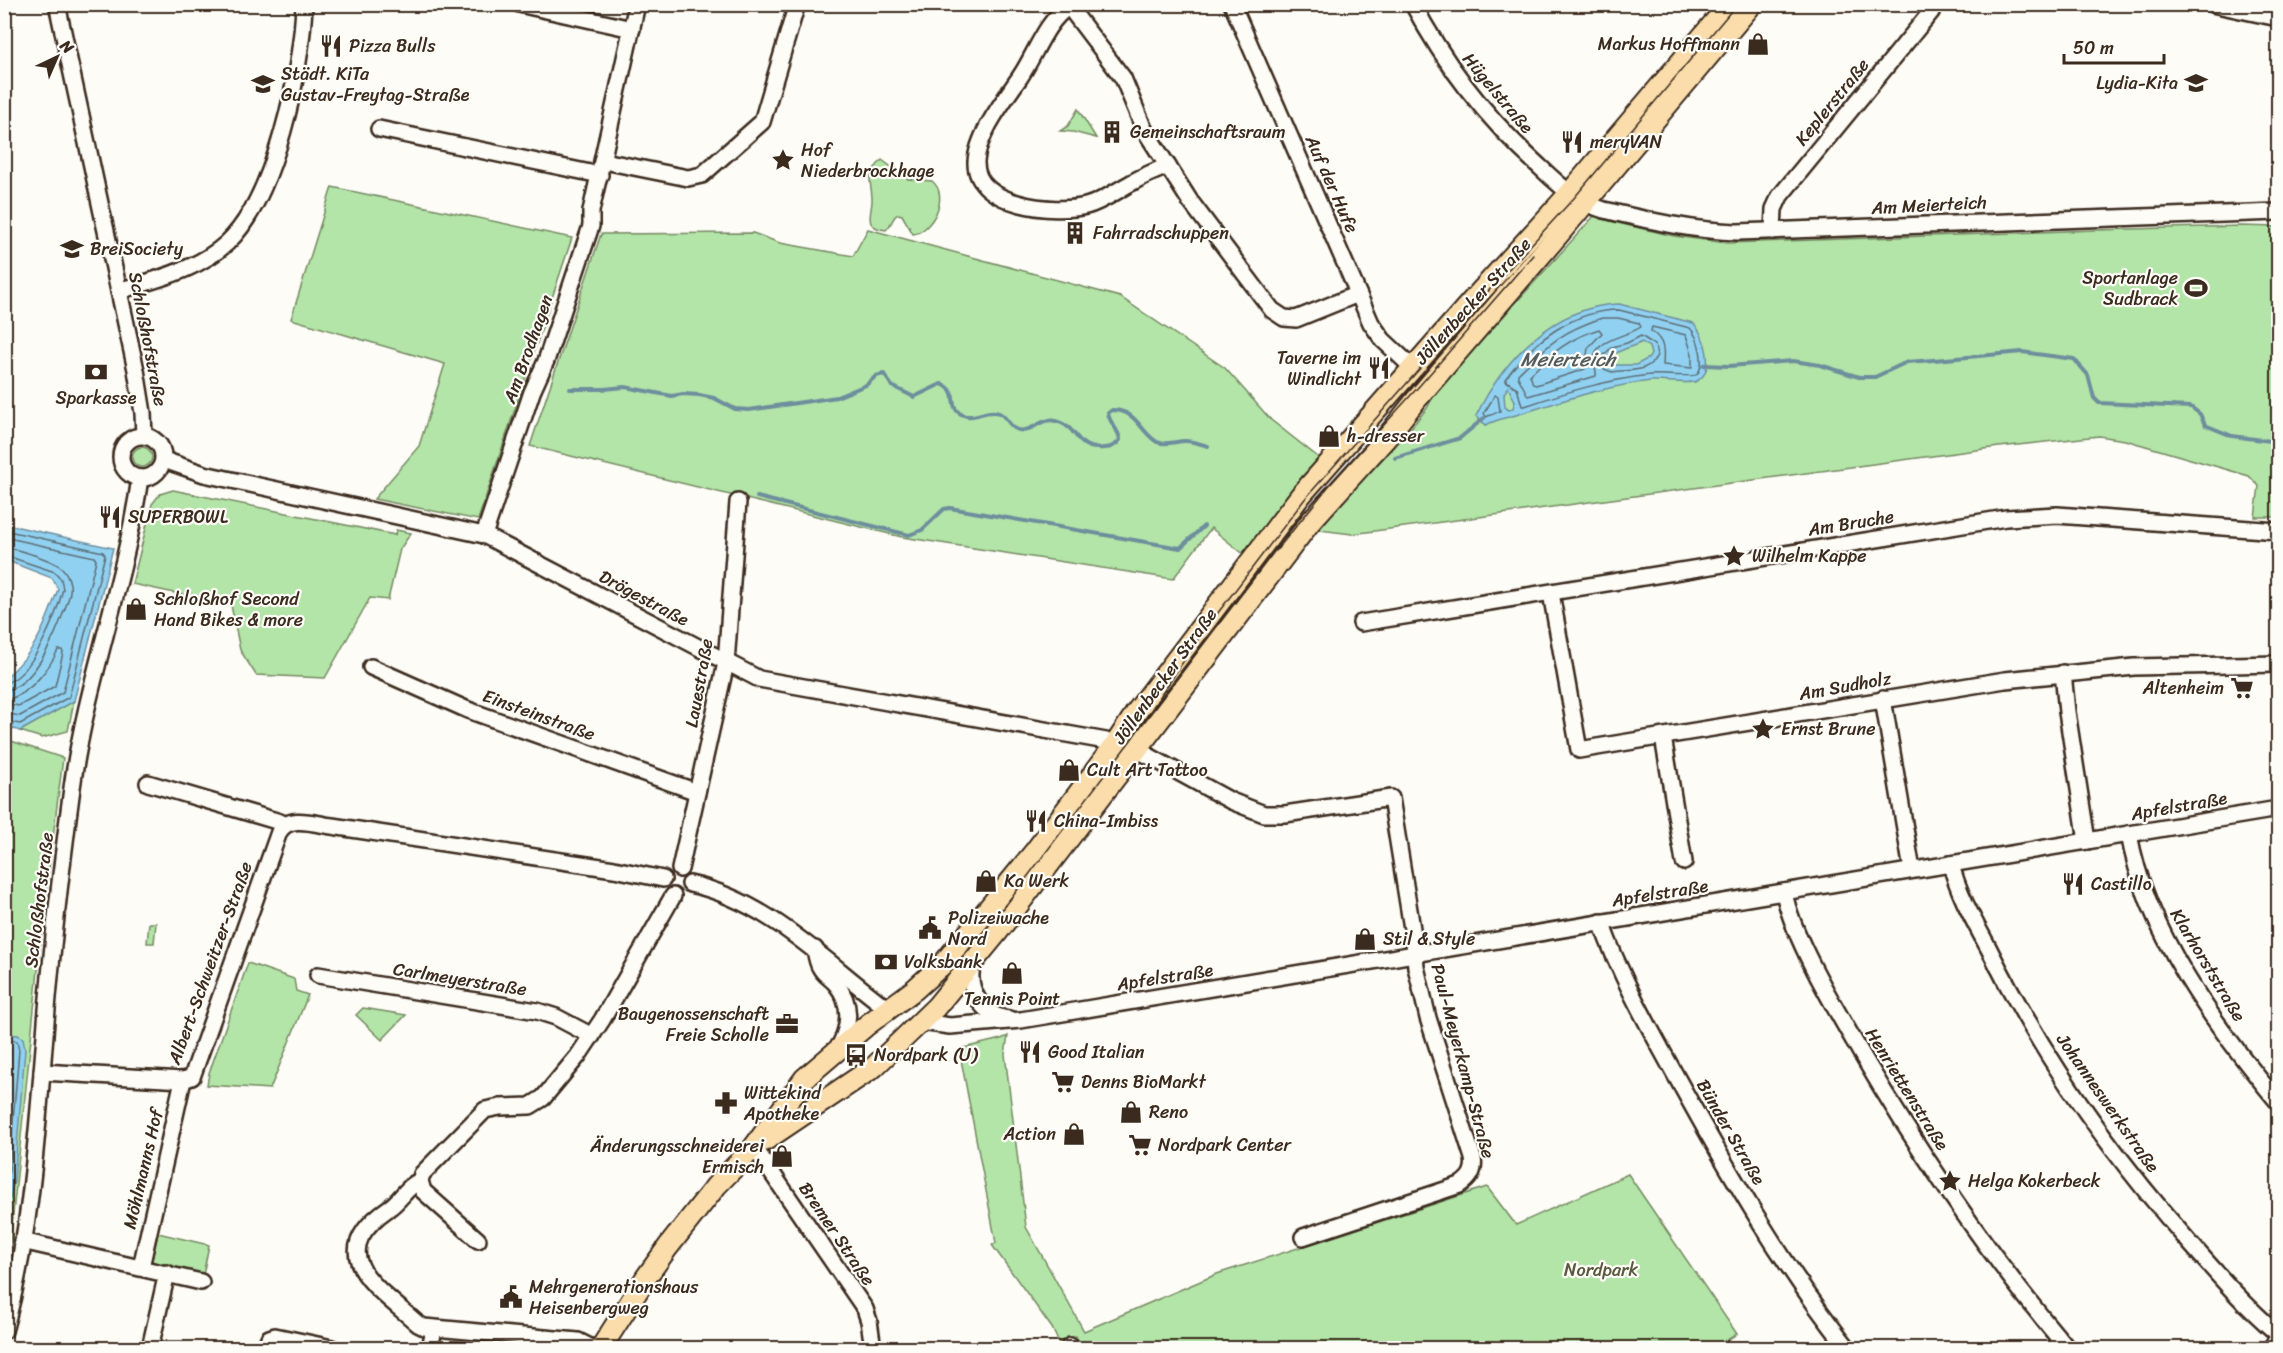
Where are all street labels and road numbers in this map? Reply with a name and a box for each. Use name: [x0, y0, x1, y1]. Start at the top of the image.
street label: Hügelstraße: [1454, 45, 1542, 141]
street label: Keplerstraße: [1786, 51, 1878, 153]
street label: Auf der Hufe: [1296, 129, 1368, 238]
street label: Am Meierteich: [1870, 186, 1987, 224]
street label: Jöllenbecker Straße: [1406, 230, 1539, 373]
street label: Schloßhofstraße: [119, 269, 177, 409]
street label: Am Brodhagen: [493, 290, 563, 409]
street label: Am Bruche: [1805, 500, 1896, 546]
street label: Drögestraße: [593, 561, 695, 635]
street label: Jöllenbecker Straße: [1104, 601, 1226, 752]
street label: Lauestraße: [675, 636, 723, 730]
street label: Am Sudholz: [1795, 662, 1894, 710]
street label: Einsteinstraße: [478, 680, 600, 750]
street label: Apfelstraße: [2127, 782, 2230, 830]
street label: Schloßhofstraße: [15, 830, 63, 970]
street label: Albert-Schweitzer-Straße: [158, 857, 262, 1070]
street label: Apfelstraße: [1609, 870, 1711, 917]
street label: Klarhorststraße: [2161, 902, 2255, 1028]
street label: Carlmeyerstraße: [391, 953, 529, 1005]
street label: Apfelstraße: [1114, 954, 1216, 1001]
street label: Paul-Meyerkamp-Straße: [1422, 960, 1504, 1162]
street label: Henriettenstraße: [1856, 1021, 1958, 1157]
street label: Johanneswerkstraße: [2047, 1026, 2168, 1180]
street label: Bünder Straße: [1688, 1073, 1775, 1191]
street label: Möhlmanns Hof: [114, 1103, 173, 1232]
street label: Bremer Straße: [790, 1175, 884, 1293]

